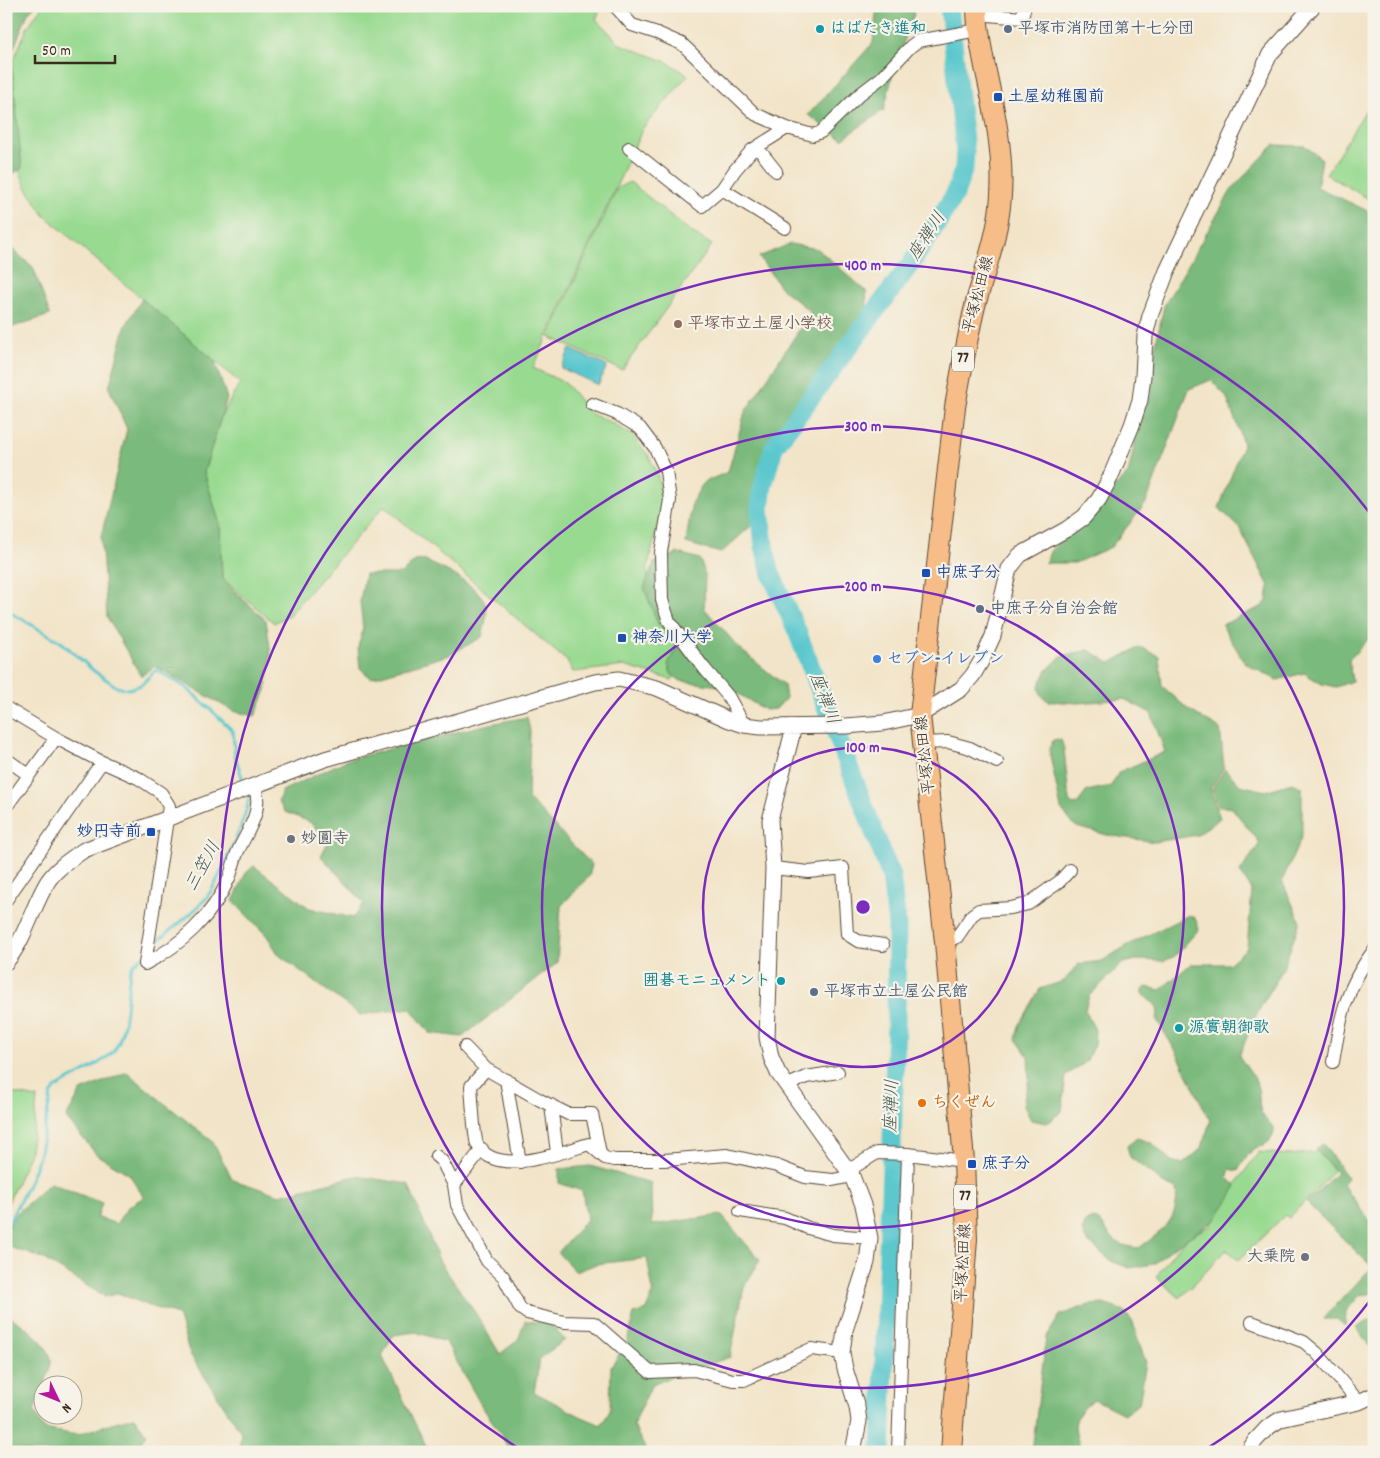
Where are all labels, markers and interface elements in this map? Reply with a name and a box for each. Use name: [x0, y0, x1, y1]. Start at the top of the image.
place label: はばたき進和: [830, 18, 926, 41]
place label: 平塚市消防団第十七分団: [1018, 18, 1194, 41]
marker: はばたき進和: [814, 23, 826, 35]
marker: 平塚市消防団第十七分団: [1002, 23, 1014, 35]
scale bar: [35, 32, 115, 64]
text: 50 m: [42, 41, 71, 63]
place label: 土屋幼稚園前: [1008, 86, 1104, 109]
marker: 土屋幼稚園前: [992, 91, 1004, 103]
water label: 座禅川: [903, 208, 953, 266]
street label: 平塚松田線: [958, 253, 1000, 337]
text: 400 m: [845, 256, 881, 278]
place label: 平塚市立土屋小学校: [688, 313, 832, 336]
marker: 平塚市立土屋小学校: [672, 318, 684, 330]
road number: 77: [952, 346, 974, 372]
text: 300 m: [845, 417, 881, 439]
place label: 中庶子分: [936, 562, 1000, 585]
marker: 中庶子分: [920, 567, 932, 579]
text: 200 m: [845, 577, 881, 599]
place label: 中庶子分自治会館: [990, 598, 1118, 621]
marker: 中庶子分自治会館: [974, 603, 986, 615]
place label: 神奈川大学: [632, 627, 712, 650]
marker: 神奈川大学: [616, 632, 628, 644]
place label: セブン-イレブン: [887, 648, 1004, 671]
marker: セブン-イレブン: [871, 653, 883, 665]
water label: 座禅川: [802, 669, 844, 729]
street label: 平塚松田線: [910, 714, 942, 796]
text: 100 m: [846, 738, 880, 760]
place label: 妙円寺前: [77, 821, 141, 844]
marker: 妙円寺前: [145, 826, 157, 838]
place label: 妙圓寺: [301, 828, 349, 851]
marker: 妙圓寺: [285, 833, 297, 845]
water label: 三笠川: [180, 837, 228, 897]
centre of rings: [854, 898, 872, 916]
place label: 囲碁モニュメント: [643, 970, 771, 993]
marker: 囲碁モニュメント: [775, 975, 787, 987]
place label: 平塚市立土屋公民館: [824, 981, 968, 1004]
marker: 平塚市立土屋公民館: [808, 986, 820, 998]
place label: 源實朝御歌: [1189, 1017, 1269, 1040]
marker: 源實朝御歌: [1173, 1022, 1185, 1034]
water label: 座禅川: [880, 1079, 906, 1133]
place label: ちくぜん: [932, 1092, 996, 1115]
marker: ちくぜん: [916, 1097, 928, 1109]
place label: 庶子分: [982, 1153, 1030, 1176]
marker: 庶子分: [966, 1158, 978, 1170]
road number: 77: [954, 1184, 976, 1210]
street label: 平塚松田線: [950, 1222, 978, 1304]
place label: 大乗院: [1247, 1246, 1295, 1269]
marker: 大乗院: [1299, 1251, 1311, 1263]
north arrow: [32, 1376, 82, 1426]
text: N: [56, 1398, 76, 1417]

